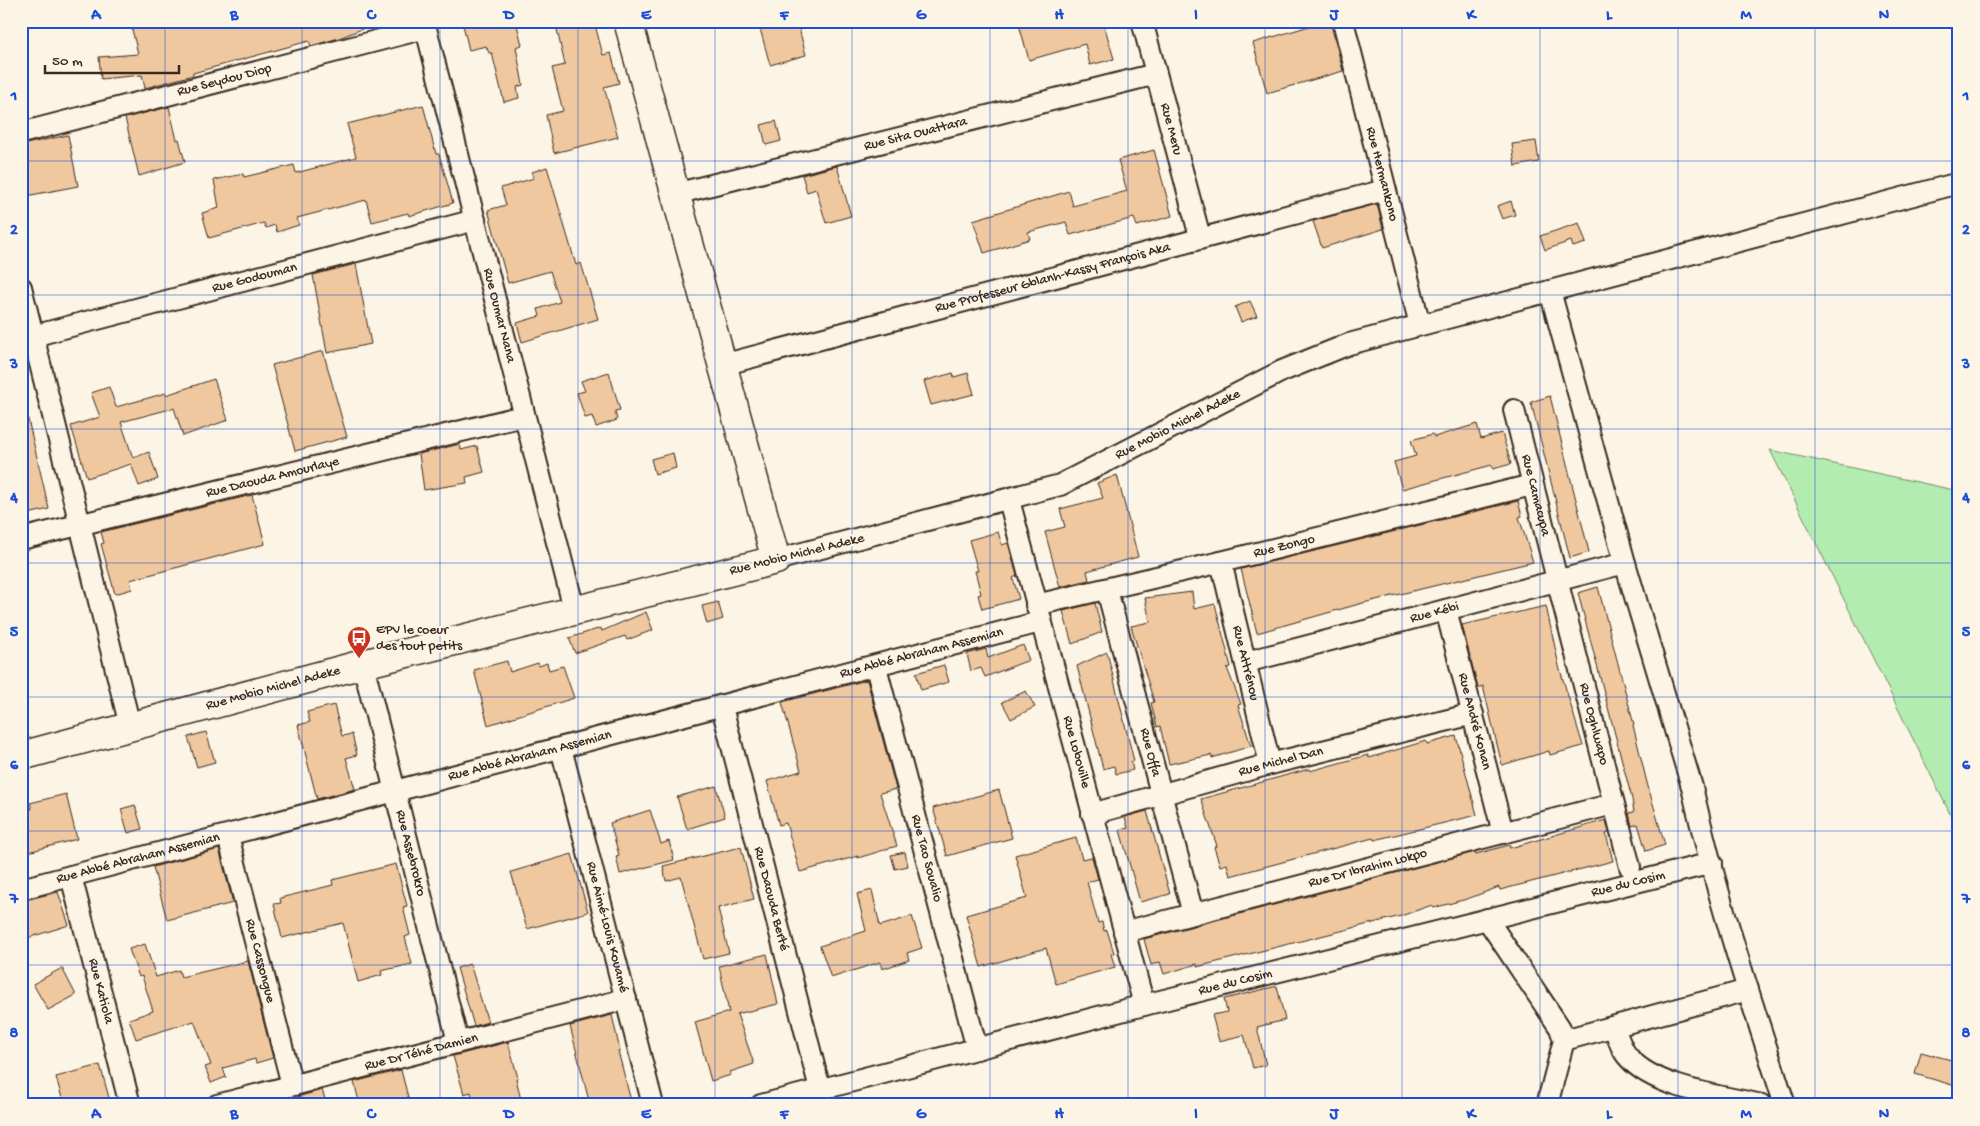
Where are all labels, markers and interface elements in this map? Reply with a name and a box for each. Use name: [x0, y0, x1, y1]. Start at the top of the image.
text: A: [90, 7, 102, 26]
text: B: [229, 7, 239, 26]
text: C: [366, 7, 377, 26]
text: D: [502, 7, 515, 26]
text: E: [641, 7, 652, 26]
text: F: [779, 7, 790, 26]
text: G: [916, 7, 927, 26]
text: H: [1054, 7, 1064, 26]
text: I: [1194, 7, 1198, 26]
text: J: [1329, 7, 1340, 26]
text: K: [1466, 7, 1478, 26]
text: L: [1606, 7, 1613, 26]
text: M: [1740, 7, 1752, 26]
text: N: [1879, 7, 1890, 26]
scale bar: [45, 42, 179, 74]
text: 50 m: [52, 53, 83, 71]
street label: Rue Seydou Diop: [175, 60, 273, 101]
text: 1: [10, 88, 17, 107]
text: 1: [1962, 88, 1969, 107]
street label: Rue Meru: [1156, 101, 1186, 157]
street label: Rue Sita Ouattara: [862, 113, 970, 155]
street label: Rue Hermankono: [1362, 125, 1402, 223]
text: 2: [10, 222, 18, 241]
text: 2: [1962, 222, 1970, 241]
street label: Rue Professeur Gblanh-Kassy François Aka: [933, 238, 1173, 317]
street label: Rue Godouman: [210, 259, 299, 297]
street label: Rue Oumar Nana: [479, 267, 520, 366]
text: 3: [9, 356, 18, 375]
text: 3: [1961, 356, 1970, 375]
street label: Rue Mobio Michel Adeke: [1112, 385, 1244, 464]
street label: Rue Daouda Amourlaye: [204, 453, 342, 502]
street label: Rue Camacupa: [1517, 453, 1554, 539]
text: 4: [9, 490, 18, 509]
text: 4: [1961, 490, 1970, 509]
street label: Rue Mobio Michel Adeke: [728, 530, 867, 580]
street label: Rue Zongo: [1252, 531, 1317, 562]
street label: Rue Kébi: [1408, 598, 1461, 627]
place label: EPV le coeur des tout petits: [376, 622, 463, 655]
street label: Rue Abbé Abraham Assemian: [838, 623, 1006, 683]
text: 5: [10, 624, 19, 643]
street label: Rue Attrénou: [1228, 624, 1263, 703]
text: 5: [1962, 624, 1971, 643]
bus stop icon: EPV le coeur des tout petits: [346, 625, 372, 659]
street label: Rue Mobio Michel Adeke: [204, 662, 343, 714]
street label: Rue André Konan: [1454, 671, 1495, 772]
street label: Rue Oghlwapo: [1575, 681, 1612, 767]
street label: Rue Loboville: [1059, 714, 1094, 791]
street label: Rue Abbé Abraham Assemian: [446, 726, 614, 785]
street label: Rue Offa: [1136, 726, 1165, 780]
street label: Rue Michel Dan: [1237, 743, 1325, 781]
text: 6: [10, 757, 19, 776]
text: 6: [1962, 757, 1971, 776]
street label: Rue Assebrokro: [392, 808, 430, 898]
street label: Rue Tao Soualio: [907, 813, 946, 904]
street label: Rue Abbé Abraham Assemian: [54, 829, 222, 888]
street label: Rue Dr Ibrahim Lokpo: [1307, 844, 1429, 892]
street label: Rue Daouda Berté: [750, 845, 793, 953]
street label: Rue Aimé-Louis Kouamé: [582, 860, 632, 995]
street label: Rue du Cosim: [1590, 867, 1667, 901]
text: 7: [9, 891, 19, 910]
text: 7: [1961, 891, 1971, 910]
street label: Rue Cassongue: [241, 917, 279, 1005]
street label: Rue Katiola: [84, 957, 118, 1027]
street label: Rue du Cosim: [1197, 965, 1274, 1000]
text: 8: [10, 1025, 19, 1044]
text: 8: [1962, 1025, 1971, 1044]
street label: Rue Dr Téhé Damien: [363, 1029, 480, 1075]
text: A: [90, 1106, 102, 1125]
text: B: [229, 1106, 239, 1125]
text: C: [366, 1106, 377, 1125]
text: D: [502, 1106, 515, 1125]
text: E: [641, 1106, 652, 1125]
text: F: [779, 1106, 790, 1125]
text: G: [916, 1106, 927, 1125]
text: H: [1054, 1106, 1064, 1125]
text: I: [1194, 1106, 1198, 1125]
text: J: [1329, 1106, 1340, 1125]
text: K: [1466, 1106, 1478, 1125]
text: L: [1606, 1106, 1613, 1125]
text: M: [1740, 1106, 1752, 1125]
text: N: [1879, 1106, 1890, 1125]

